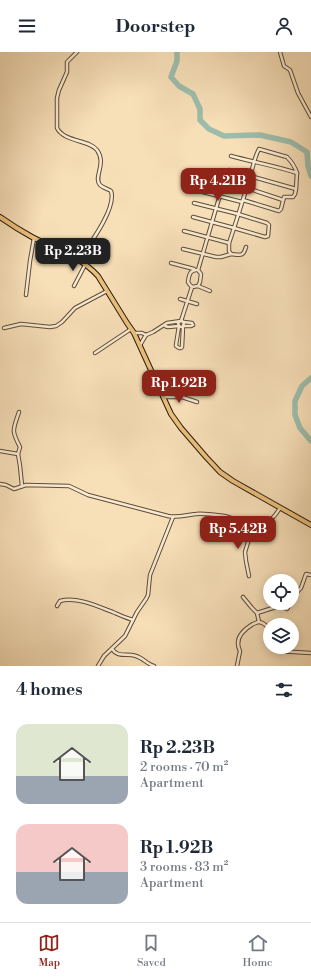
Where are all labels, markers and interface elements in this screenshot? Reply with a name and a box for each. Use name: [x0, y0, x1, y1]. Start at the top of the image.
icon: menu: [16, 15, 38, 37]
text: Doorstep: [115, 15, 196, 38]
icon: person: [273, 15, 295, 37]
pin: Rp 4.21B: [177, 168, 259, 202]
text: Rp 4.21B: [190, 173, 246, 189]
pin: Rp 2.23B: [32, 238, 114, 272]
text: Rp 2.23B: [44, 243, 102, 259]
pin: Rp 1.92B: [138, 370, 220, 404]
text: Rp 1.92B: [151, 375, 207, 391]
pin: Rp 5.42B: [197, 516, 279, 550]
text: Rp 5.42B: [209, 521, 267, 537]
map controls: [263, 574, 299, 654]
button: locate: [263, 574, 299, 610]
button: layers: [263, 618, 299, 654]
text: 4 homes: [16, 679, 83, 701]
icon: filters: [273, 679, 295, 701]
text: Rp 2.23B: [140, 737, 215, 759]
icon: home: [48, 740, 96, 788]
text: 2 rooms · 70 m²: [140, 759, 228, 775]
text: Apartment: [140, 775, 204, 791]
text: Rp 1.92B: [140, 837, 213, 859]
icon: home: [48, 840, 96, 888]
text: 3 rooms · 83 m²: [140, 859, 228, 875]
text: Apartment: [140, 875, 204, 891]
tab: Map: [38, 932, 60, 970]
tab: Saved: [137, 932, 166, 970]
tab: Home: [242, 932, 273, 970]

